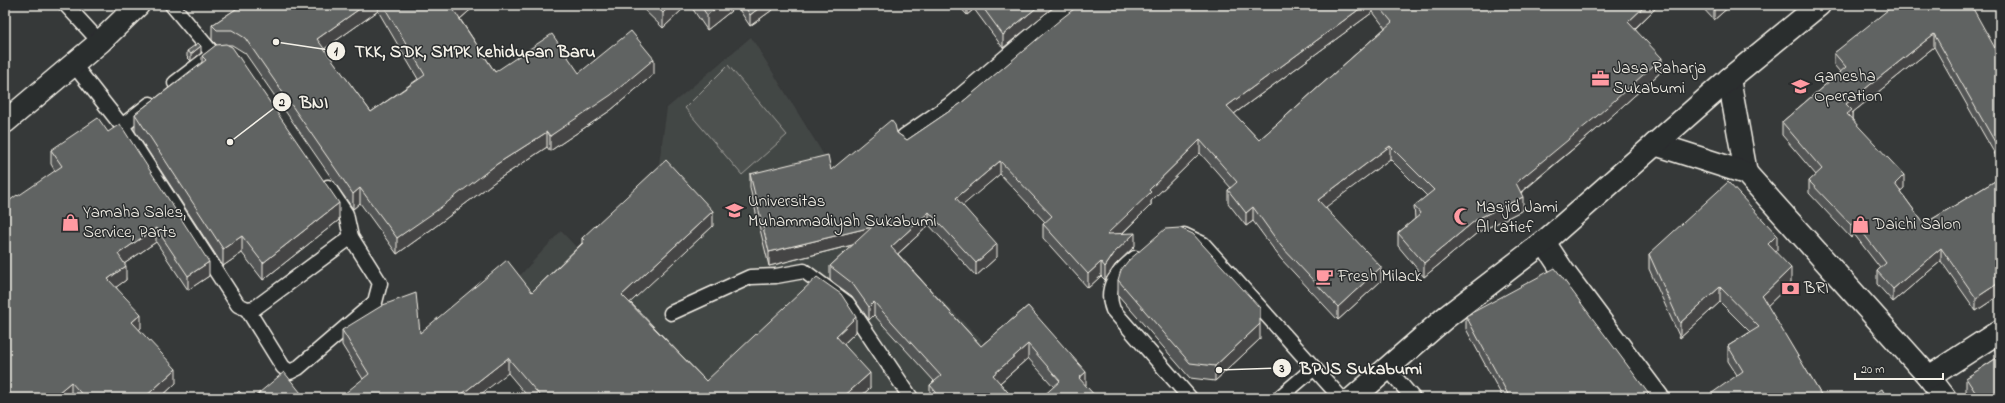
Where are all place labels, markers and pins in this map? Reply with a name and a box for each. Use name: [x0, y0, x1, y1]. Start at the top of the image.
callout: TKK, SDK, SMPK Kehidupan Baru: [326, 36, 603, 66]
place label: Jasa Raharja Sukabumi: [1613, 56, 1706, 101]
place label: Ganesha Operation: [1814, 64, 1882, 109]
office icon: Jasa Raharja Sukabumi: [1590, 68, 1610, 88]
school or university icon: Ganesha Operation: [1791, 76, 1811, 96]
callout: BNI: [272, 87, 336, 117]
place label: Universitas Muhammadiyah Sukabumi: [748, 189, 937, 235]
place label: Masjid Jami Al Latief: [1476, 195, 1558, 240]
place label: Yamaha Sales, Service, Parts: [83, 200, 186, 245]
school or university icon: Universitas Muhammadiyah Sukabumi: [725, 201, 745, 221]
mosque icon: Masjid Jami Al Latief: [1453, 207, 1473, 227]
shop icon: Yamaha Sales, Service, Parts: [60, 212, 80, 232]
place label: Daichi Salon: [1872, 212, 1961, 237]
shop icon: Daichi Salon: [1850, 214, 1870, 234]
place label: Fresh Milack: [1337, 264, 1422, 289]
cafe icon: Fresh Milack: [1315, 266, 1335, 286]
place label: BRI: [1803, 276, 1829, 301]
bank icon: BRI: [1781, 278, 1801, 298]
callout: BPJS Sukabumi: [1272, 353, 1431, 383]

